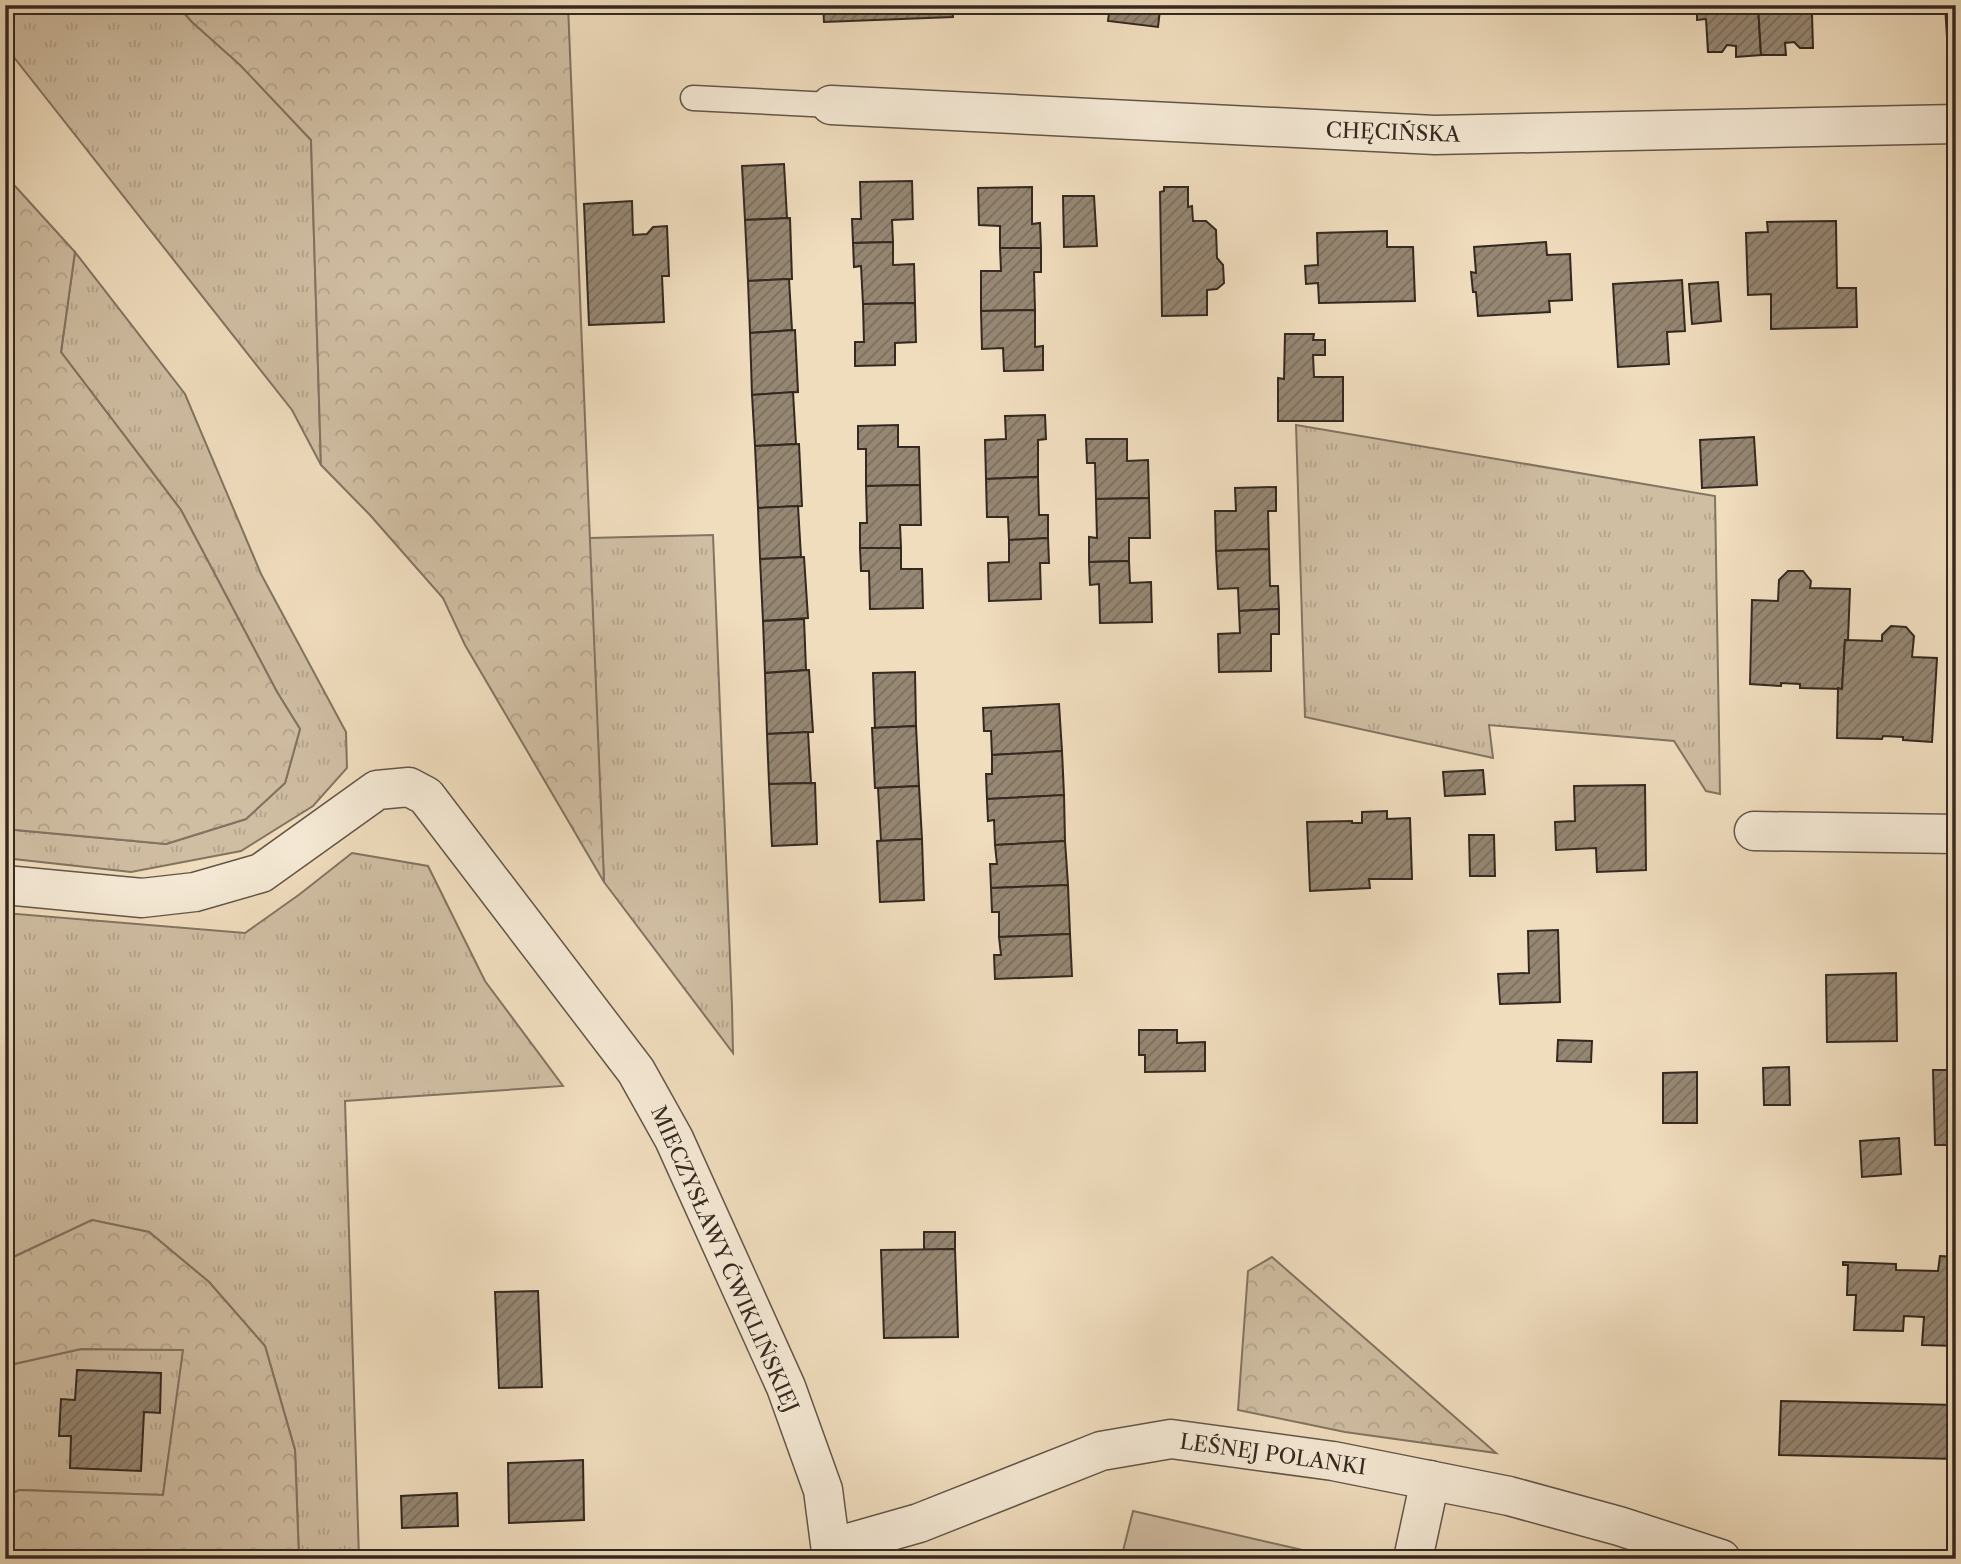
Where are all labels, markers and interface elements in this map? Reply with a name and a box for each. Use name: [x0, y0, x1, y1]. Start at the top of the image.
street label: CHĘCIŃSKA: [1325, 117, 1461, 147]
street label: MIECZYSŁAWY ĆWIKLIŃSKIEJ: [646, 1102, 804, 1416]
street label: LEŚNEJ POLANKI: [1178, 1429, 1368, 1479]

